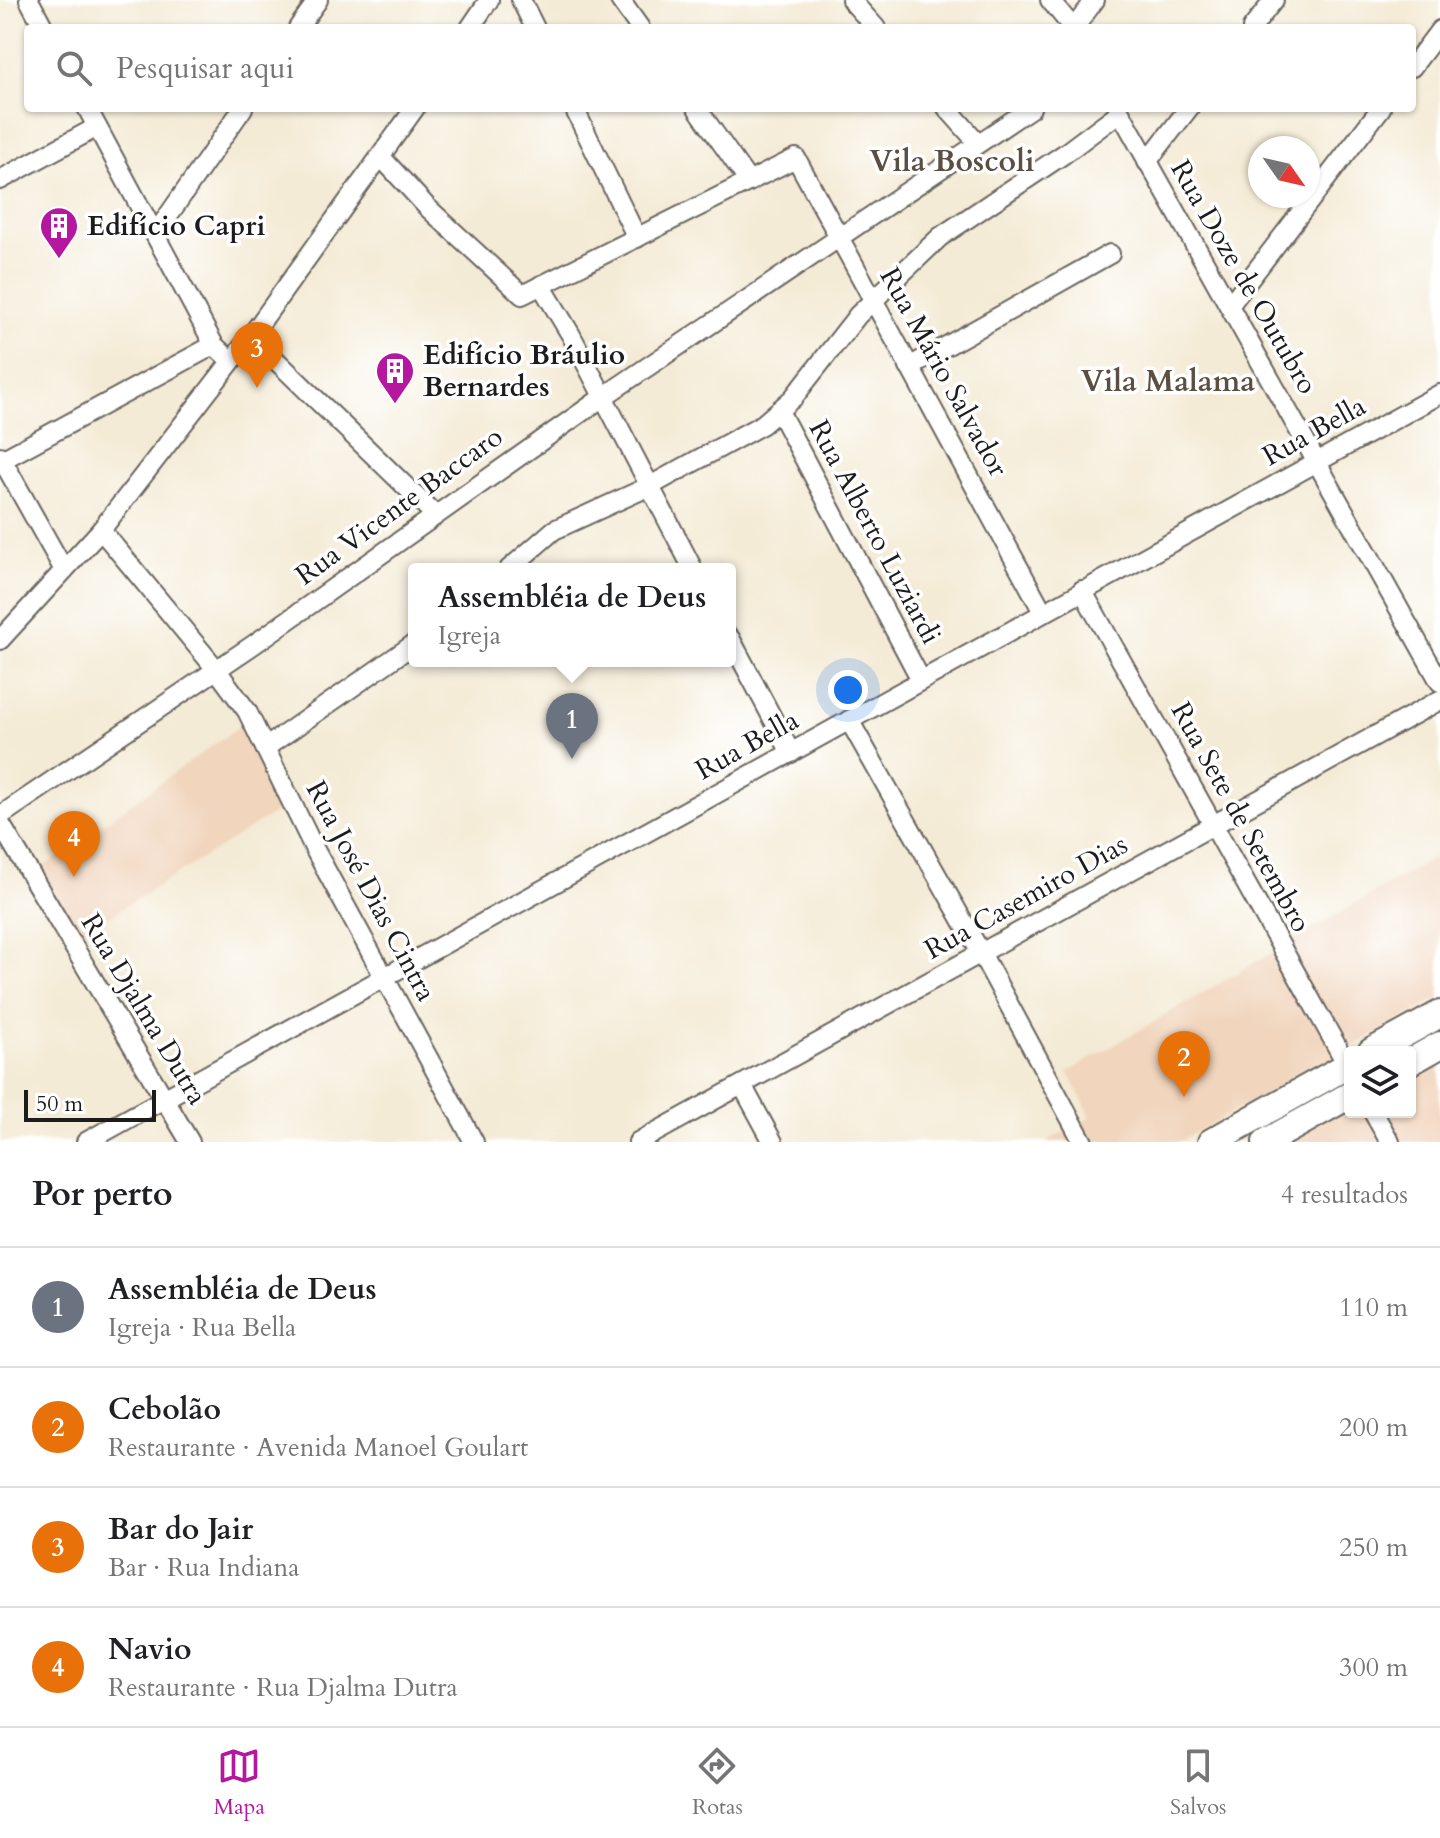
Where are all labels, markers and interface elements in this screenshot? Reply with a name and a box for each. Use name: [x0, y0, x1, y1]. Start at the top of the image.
search box: [24, 24, 1416, 112]
icon: search: [52, 46, 96, 90]
text: Pesquisar aqui: [116, 48, 294, 89]
north arrow: [1248, 136, 1320, 208]
district label: Vila Boscoli: [870, 141, 1034, 182]
street label: Rua Doze de Outubro: [1161, 153, 1327, 401]
building icon: Edifício Capri: [38, 205, 80, 260]
place label: Edifício Capri: [87, 207, 266, 245]
street label: Rua Mário Salvador: [871, 261, 1018, 484]
pin: 3: [231, 322, 283, 388]
place label: Edifício Bráulio Bernardes: [423, 336, 625, 406]
building icon: Edifício Bráulio Bernardes: [374, 350, 416, 405]
district label: Vila Malama: [1081, 361, 1255, 402]
street label: Rua Bella: [1256, 387, 1372, 475]
street label: Rua Alberto Luziardi: [800, 413, 950, 651]
street label: Rua Vicente Baccaro: [288, 418, 510, 594]
popup: [408, 563, 736, 667]
text: Assembléia de Deus: [438, 577, 706, 618]
text: Igreja: [438, 618, 501, 653]
your location: [828, 670, 868, 710]
pin: 1: [546, 693, 598, 759]
street label: Rua Sete de Setembro: [1162, 695, 1320, 939]
street label: Rua Bella: [689, 701, 805, 789]
street label: Rua José Dias Cintra: [297, 774, 445, 1008]
pin: 4: [48, 811, 100, 877]
street label: Rua Casemiro Dias: [918, 825, 1134, 969]
street label: Rua Djalma Dutra: [72, 906, 216, 1112]
pin: 2: [1158, 1031, 1210, 1097]
map controls: [1344, 1046, 1416, 1118]
button: layers: [1344, 1046, 1416, 1118]
scale bar: [24, 1086, 156, 1122]
text: 50 m: [36, 1089, 83, 1119]
text: Por perto: [32, 1171, 173, 1217]
text: 4 resultados: [1281, 1177, 1408, 1212]
text: Assembléia de Deus: [108, 1269, 377, 1310]
text: 1: [51, 1290, 65, 1325]
text: 110 m: [1339, 1290, 1408, 1325]
text: Igreja · Rua Bella: [108, 1310, 296, 1345]
text: Cebolão: [108, 1389, 221, 1430]
text: 2: [51, 1410, 65, 1445]
text: 200 m: [1339, 1410, 1408, 1445]
text: Restaurante · Avenida Manoel Goulart: [108, 1430, 528, 1465]
text: Bar do Jair: [108, 1509, 253, 1550]
text: 3: [51, 1530, 65, 1565]
text: 250 m: [1339, 1530, 1408, 1565]
text: Bar · Rua Indiana: [108, 1550, 300, 1585]
text: Navio: [108, 1629, 192, 1670]
text: 4: [51, 1650, 65, 1685]
text: 300 m: [1339, 1650, 1408, 1685]
text: Restaurante · Rua Djalma Dutra: [108, 1670, 458, 1705]
tab: Mapa: [214, 1744, 265, 1822]
tab: Rotas: [692, 1744, 743, 1822]
tab: Salvos: [1170, 1744, 1226, 1822]

